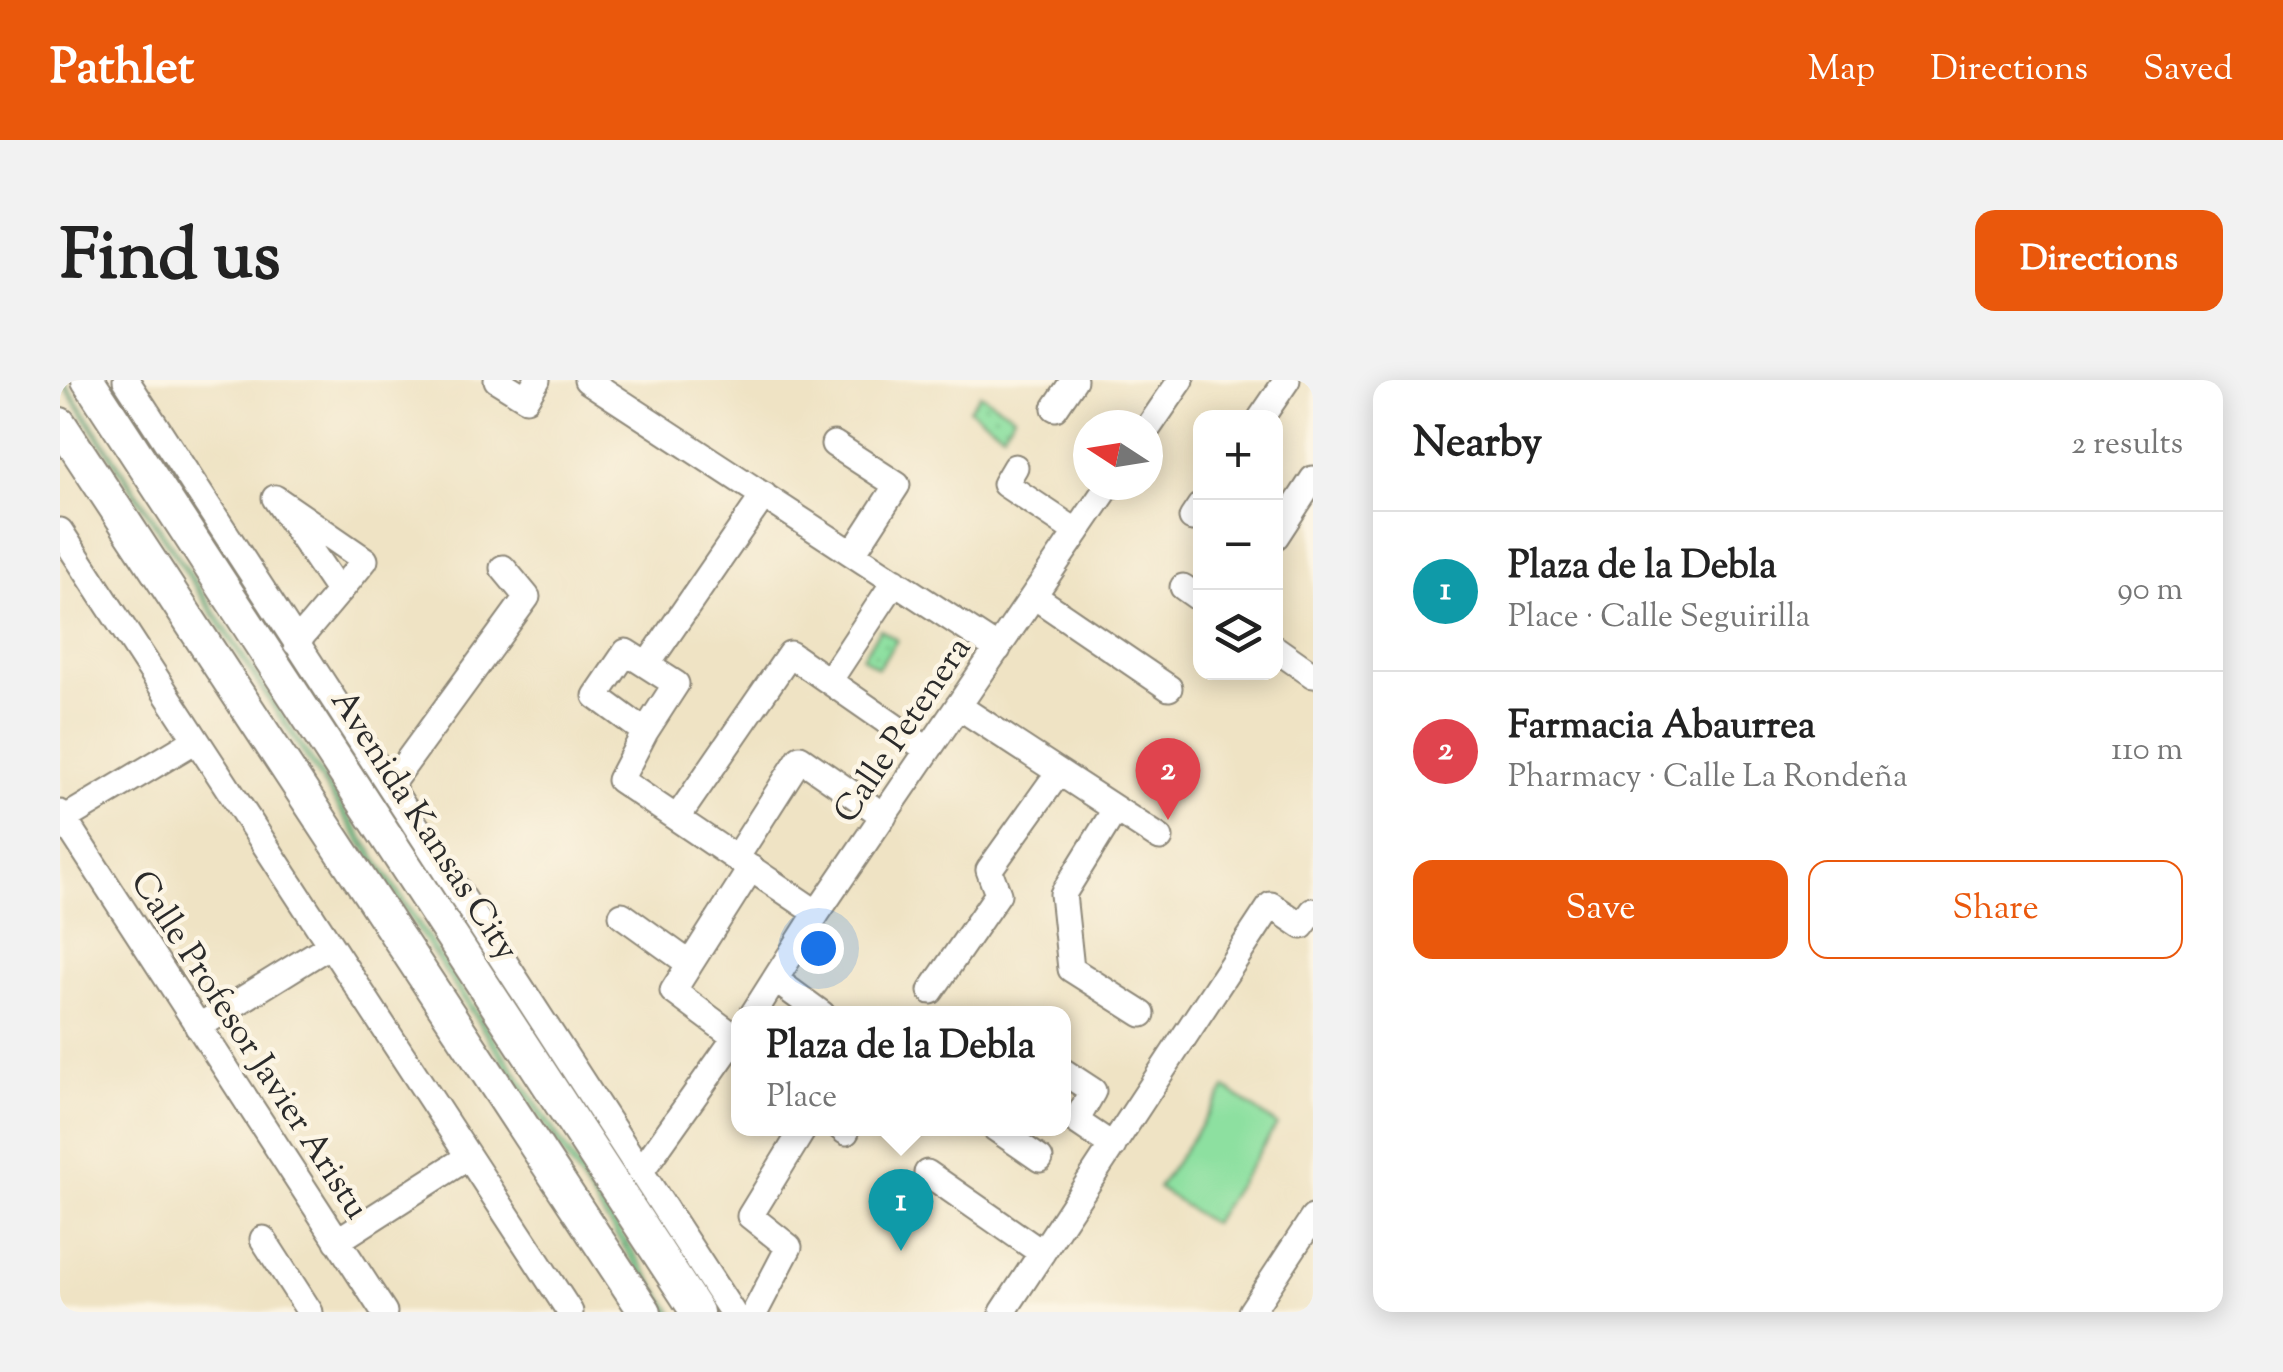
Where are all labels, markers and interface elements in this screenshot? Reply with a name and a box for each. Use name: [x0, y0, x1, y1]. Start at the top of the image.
text: Pathlet: [50, 36, 194, 105]
text: Map: [1808, 45, 1875, 96]
text: Directions: [1930, 45, 2088, 96]
text: Saved: [2143, 45, 2233, 96]
text: Find us: [60, 210, 281, 310]
button: Directions: [1975, 210, 2223, 311]
north arrow: [1073, 410, 1163, 500]
map controls: [1193, 410, 1283, 680]
button: +: [1193, 410, 1283, 500]
text: Nearby: [1413, 415, 1542, 475]
text: 2 results: [2071, 422, 2183, 468]
button: −: [1193, 500, 1283, 590]
text: Plaza de la Debla: [1508, 541, 1777, 595]
text: 1: [1440, 568, 1451, 614]
text: 90 m: [2117, 568, 2183, 614]
button: layers: [1193, 590, 1283, 680]
text: Place · Calle Seguirilla: [1508, 595, 1810, 641]
street label: Calle Petenera: [823, 627, 985, 834]
street label: Avenida Kansas City: [316, 680, 530, 972]
text: Farmacia Abaurrea: [1508, 701, 1816, 755]
text: 2: [1438, 728, 1453, 774]
text: 110 m: [2111, 728, 2183, 774]
pin: 2: [1136, 738, 1200, 820]
text: Pharmacy · Calle La Rondeña: [1508, 755, 1908, 801]
button: Save: [1413, 860, 1788, 959]
button: Share: [1808, 860, 2183, 959]
street label: Calle Profesor Javier Aristu: [116, 861, 380, 1230]
your location: [793, 923, 844, 974]
popup: [731, 1006, 1071, 1136]
text: Plaza de la Debla: [767, 1021, 1035, 1075]
text: Place: [767, 1075, 837, 1121]
pin: 1: [868, 1168, 934, 1251]

